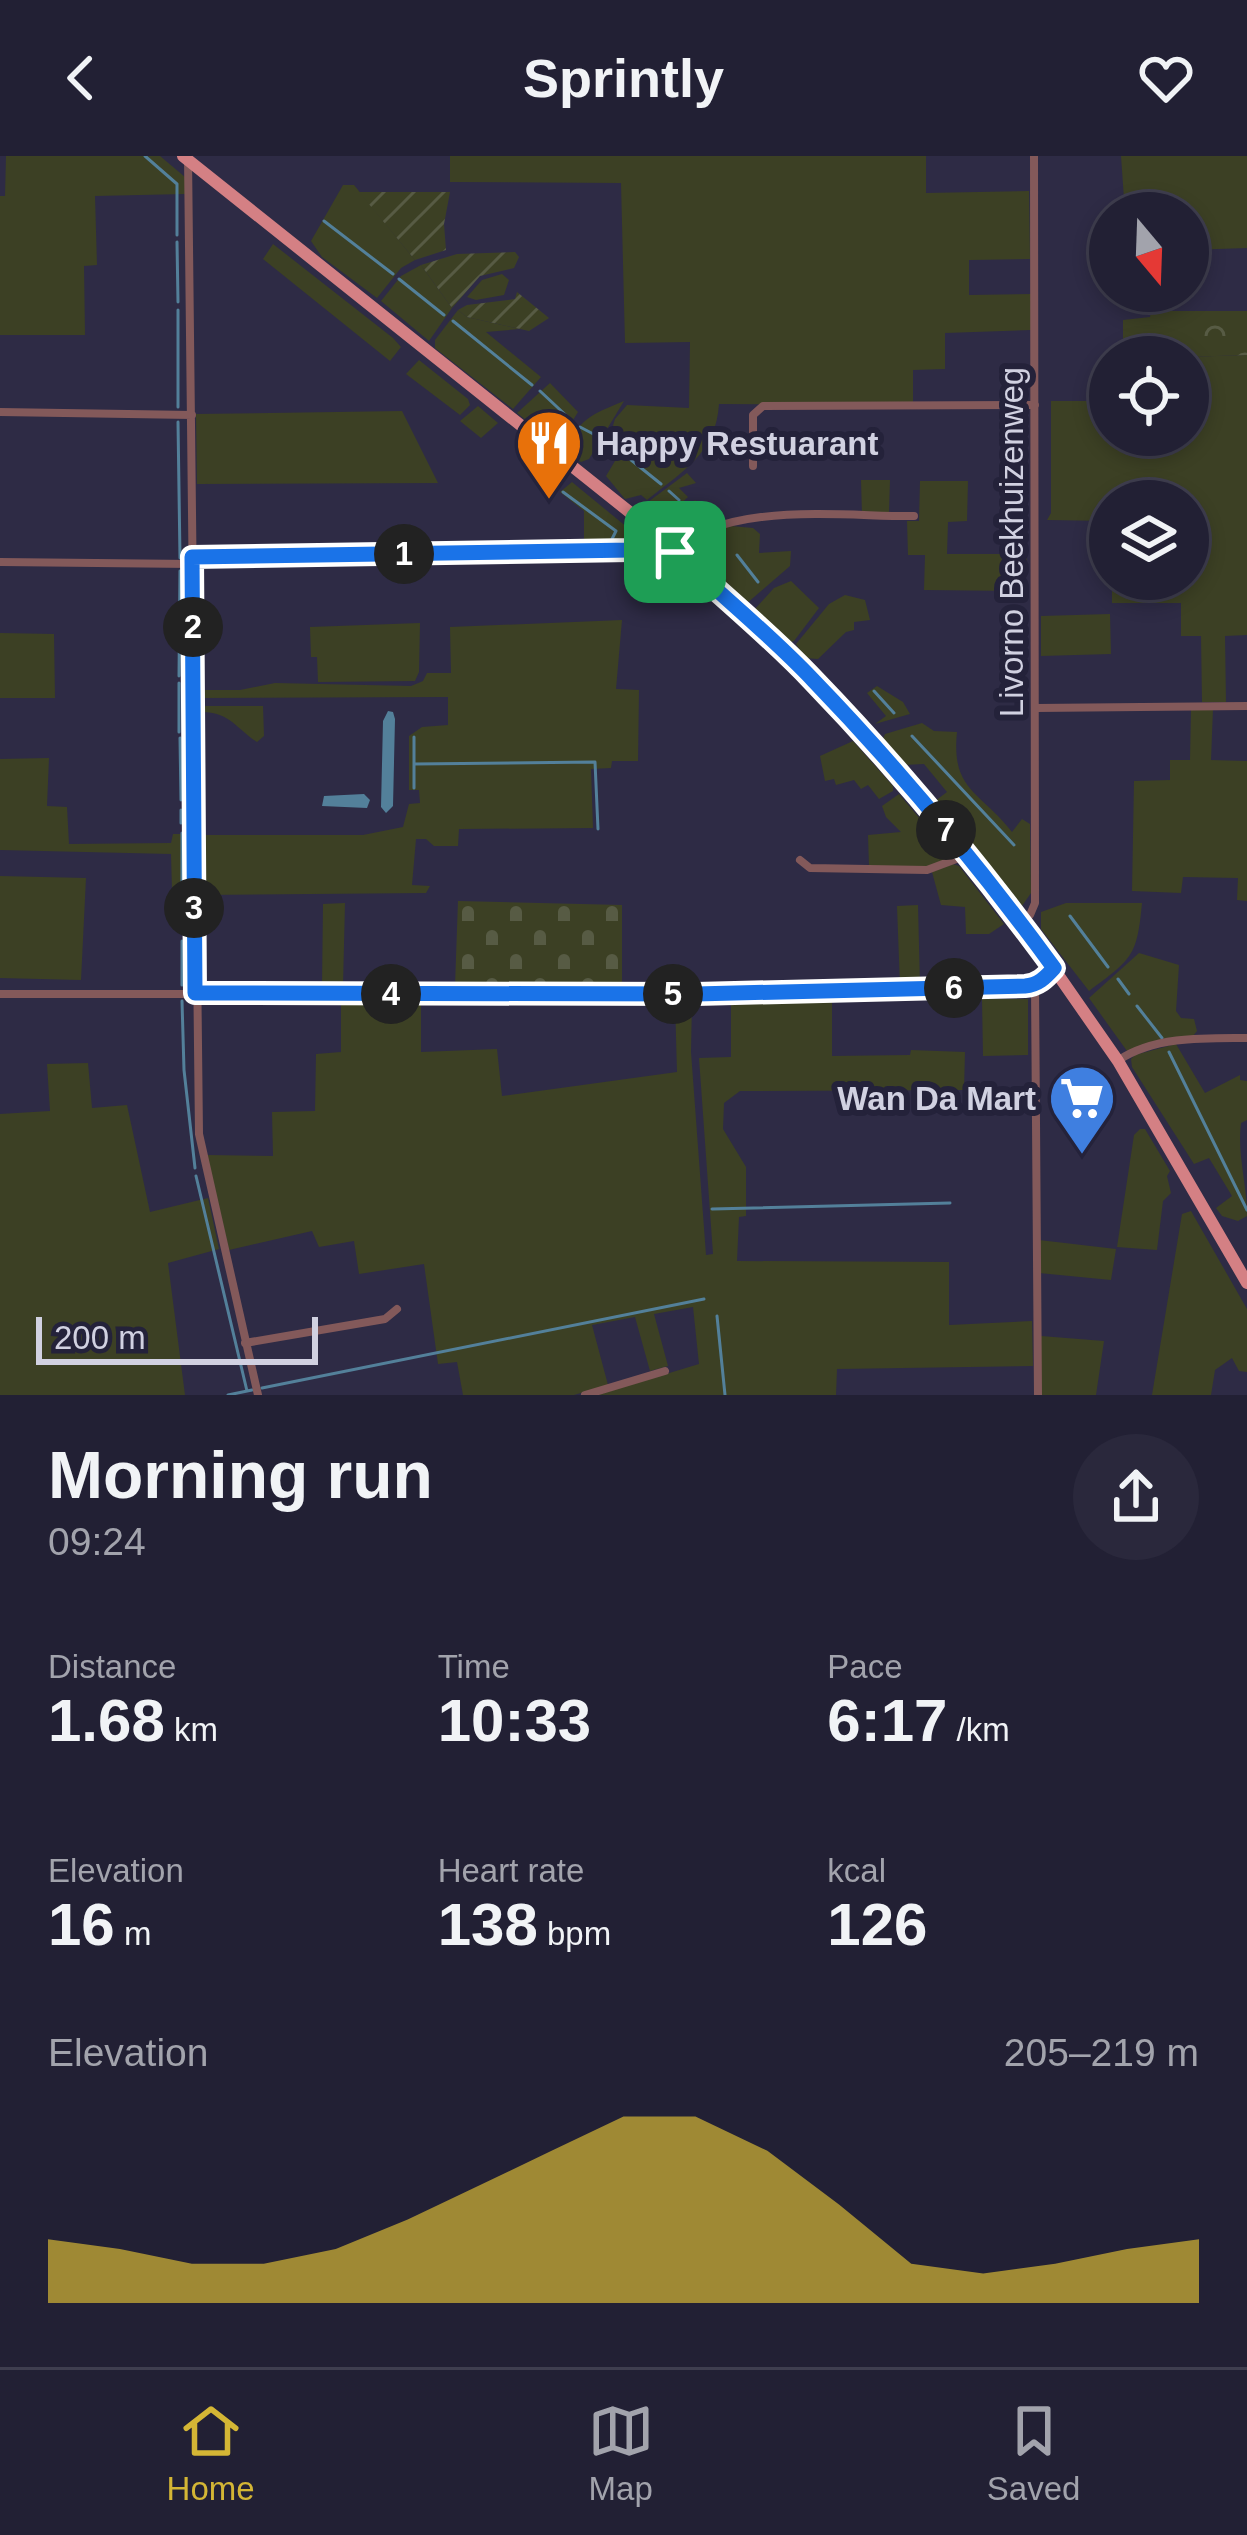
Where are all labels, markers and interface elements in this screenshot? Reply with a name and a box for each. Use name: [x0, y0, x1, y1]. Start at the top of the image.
icon: back: [48, 45, 114, 111]
icon: heart: [1133, 45, 1199, 111]
text: Sprintly: [523, 48, 724, 108]
north arrow: [1089, 192, 1209, 312]
map controls: [1089, 192, 1209, 600]
button: locate: [1089, 336, 1209, 456]
street label: Livorno Beekhuizenweg: [993, 367, 1030, 717]
restaurant icon: Happy Restuarant: [514, 408, 584, 502]
place label: Happy Restuarant: [596, 425, 878, 462]
button: layers: [1089, 480, 1209, 600]
pin: [624, 501, 726, 603]
icon: arrive: [642, 519, 708, 585]
pin: 1: [374, 524, 434, 584]
text: 1: [395, 535, 413, 572]
pin: 2: [163, 597, 223, 657]
text: 2: [184, 608, 202, 645]
pin: 7: [916, 800, 976, 860]
text: 7: [937, 811, 955, 848]
pin: 3: [164, 878, 224, 938]
text: 3: [185, 889, 203, 926]
pin: 6: [924, 958, 984, 1018]
pin: 4: [361, 964, 421, 1024]
pin: 5: [643, 964, 703, 1024]
text: 6: [945, 969, 963, 1006]
text: 4: [382, 975, 400, 1012]
text: 5: [664, 975, 682, 1012]
supermarket icon: Wan Da Mart: [1047, 1063, 1117, 1157]
place label: Wan Da Mart: [837, 1080, 1036, 1117]
scale bar: [36, 1311, 318, 1364]
text: 200 m: [54, 1319, 146, 1356]
button: share: [1073, 1434, 1199, 1560]
text: Morning run: [48, 1438, 433, 1512]
text: 09:24: [48, 1520, 146, 1563]
text: Distance: [48, 1648, 176, 1685]
text: Time: [438, 1648, 510, 1685]
text: Pace: [827, 1648, 903, 1685]
text: 1.68: [48, 1687, 165, 1754]
text: 10:33: [438, 1687, 591, 1754]
text: 6:17: [827, 1687, 947, 1754]
text: km: [165, 1711, 218, 1748]
text: /km: [947, 1711, 1010, 1748]
text: Elevation: [48, 1852, 184, 1889]
text: Heart rate: [438, 1852, 584, 1889]
text: kcal: [827, 1852, 886, 1889]
text: 16: [48, 1891, 115, 1958]
text: 138: [438, 1891, 538, 1958]
text: 126: [827, 1891, 927, 1958]
text: m: [115, 1915, 151, 1952]
text: bpm: [538, 1915, 611, 1952]
text: Elevation: [48, 2031, 208, 2074]
text: 205–219 m: [1004, 2031, 1199, 2074]
tab: Home: [167, 2398, 255, 2508]
tab: Map: [588, 2398, 654, 2508]
tab: Saved: [987, 2398, 1080, 2508]

